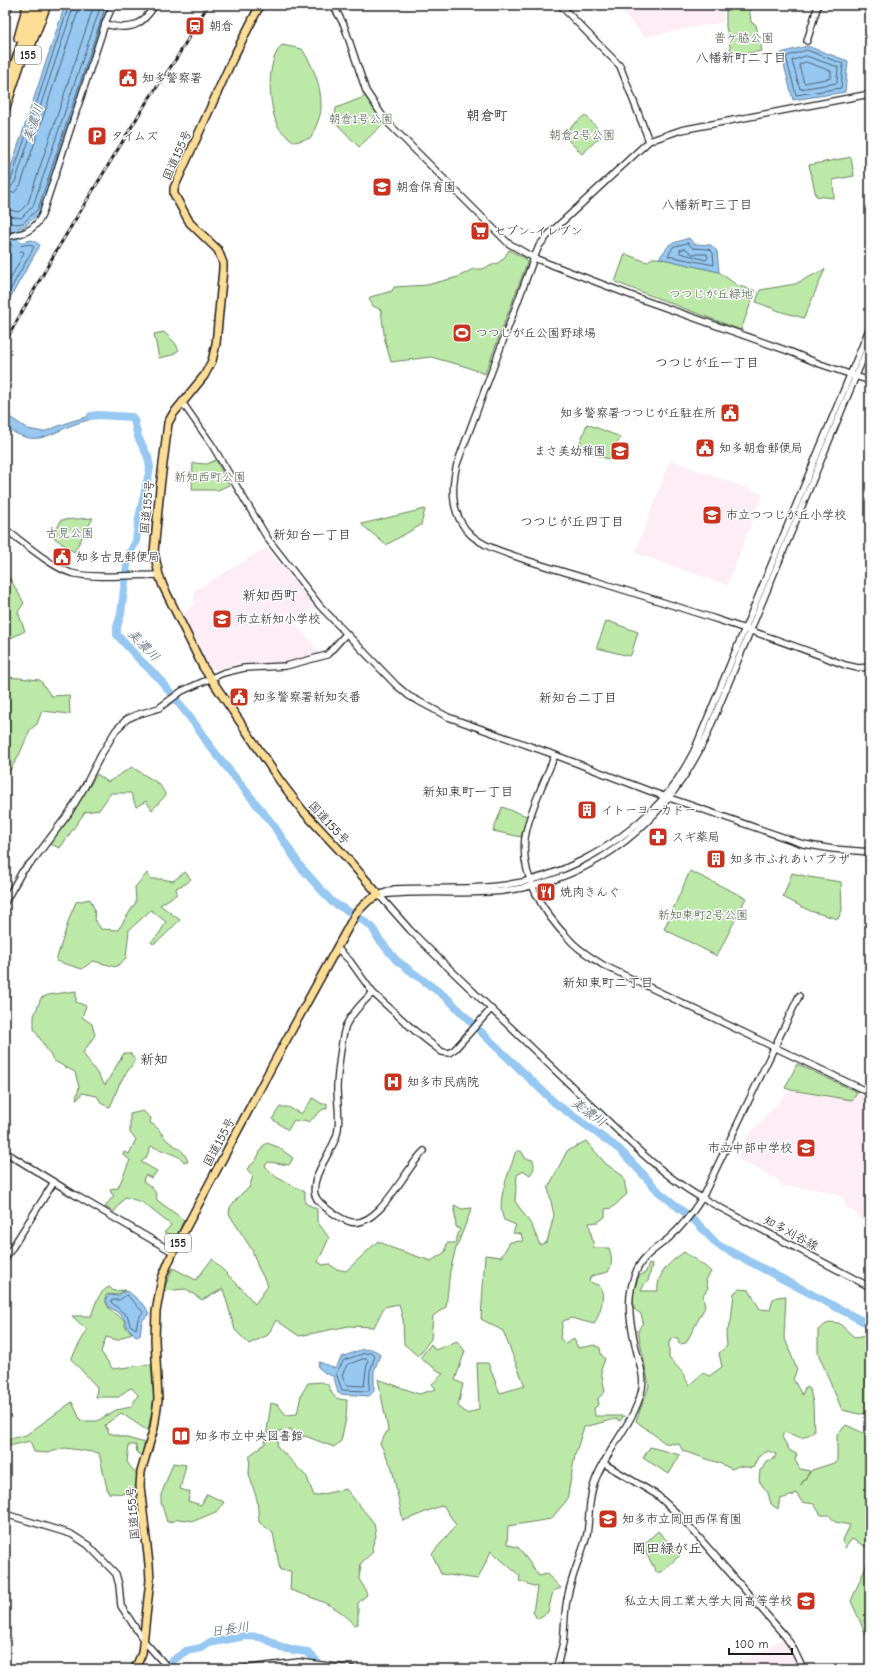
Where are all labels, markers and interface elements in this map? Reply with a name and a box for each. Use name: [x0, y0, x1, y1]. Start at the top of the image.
station icon: 朝倉: [184, 15, 206, 37]
place label: 朝倉: [209, 19, 233, 33]
park label: 普ケ脇公園: [714, 31, 774, 45]
road number: 155: [15, 46, 41, 64]
district label: 八幡新町二丁目: [695, 50, 787, 65]
public building icon: 知多警察署: [117, 67, 139, 89]
place label: 知多警察署: [142, 71, 202, 85]
water label: 美濃川: [20, 102, 46, 144]
district label: 朝倉町: [466, 107, 508, 124]
park label: 朝倉1号公園: [329, 112, 393, 126]
parking icon: タイムズ: [86, 125, 108, 147]
street label: 国道155号: [160, 128, 194, 182]
park label: 朝倉2号公園: [549, 128, 615, 142]
place label: タイムズ: [111, 129, 158, 143]
school or university icon: 朝倉保育園: [371, 176, 393, 198]
place label: 朝倉保育園: [396, 180, 456, 194]
district label: 八幡新町三丁目: [661, 197, 753, 212]
supermarket icon: セブン-イレブン: [469, 220, 491, 242]
place label: セブン-イレブン: [494, 224, 583, 238]
park label: つつじが丘緑地: [669, 287, 753, 301]
sports icon: つつじが丘公園野球場: [451, 322, 473, 344]
place label: つつじが丘公園野球場: [476, 326, 596, 340]
district label: つつじが丘一丁目: [655, 355, 759, 370]
public building icon: 知多警察署つつじが丘駐在所: [719, 402, 741, 424]
place label: 知多警察署つつじが丘駐在所: [560, 406, 716, 420]
public building icon: 知多朝倉郵便局: [694, 437, 716, 459]
school or university icon: まさ美幼稚園: [609, 440, 631, 462]
place label: 知多朝倉郵便局: [719, 441, 803, 455]
place label: まさ美幼稚園: [534, 444, 606, 458]
park label: 新知西町公園: [174, 470, 246, 484]
street label: 国道155号: [137, 480, 157, 534]
school or university icon: 市立つつじが丘小学校: [701, 504, 723, 526]
place label: 市立つつじが丘小学校: [726, 508, 846, 522]
district label: つつじが丘四丁目: [520, 514, 624, 529]
park label: 古見公園: [46, 526, 94, 540]
district label: 新知台一丁目: [273, 527, 351, 542]
public building icon: 知多古見郵便局: [51, 546, 73, 568]
place label: 知多古見郵便局: [76, 550, 160, 564]
district label: 新知西町: [242, 587, 298, 604]
school or university icon: 市立新知小学校: [211, 608, 233, 630]
place label: 市立新知小学校: [236, 612, 320, 626]
water label: 美濃川: [125, 626, 163, 664]
public building icon: 知多警察署新知交番: [228, 686, 250, 708]
place label: 知多警察署新知交番: [253, 690, 361, 704]
district label: 新知台二丁目: [539, 690, 617, 705]
district label: 新知東町一丁目: [422, 784, 514, 799]
street label: 国道155号: [306, 799, 352, 847]
building icon: イトーヨーカドー: [576, 799, 598, 821]
place label: イトーヨーカドー: [601, 803, 696, 817]
pharmacy icon: スギ薬局: [647, 826, 669, 848]
place label: スギ薬局: [672, 830, 720, 844]
building icon: 知多市ふれあいプラザ: [705, 848, 727, 870]
place label: 知多市ふれあいプラザ: [730, 852, 850, 866]
restaurant icon: 焼肉きんぐ: [535, 881, 557, 903]
place label: 焼肉きんぐ: [560, 885, 620, 899]
park label: 新知東町2号公園: [658, 908, 748, 922]
district label: 新知東町二丁目: [562, 975, 654, 990]
district label: 新知: [140, 1051, 168, 1068]
hospital icon: 知多市民病院: [382, 1071, 404, 1093]
place label: 知多市民病院: [407, 1075, 479, 1089]
water label: 美濃川: [569, 1094, 609, 1130]
street label: 国道155号: [200, 1115, 238, 1169]
school or university icon: 市立中部中学校: [795, 1137, 817, 1159]
place label: 市立中部中学校: [708, 1141, 792, 1155]
street label: 知多刈谷線: [761, 1213, 821, 1253]
road number: 155: [165, 1234, 191, 1252]
library icon: 知多市立中央図書館: [170, 1425, 192, 1447]
place label: 知多市立中央図書館: [195, 1429, 303, 1443]
street label: 国道155号: [124, 1486, 142, 1540]
school or university icon: 知多市立岡田西保育園: [597, 1508, 619, 1530]
place label: 知多市立岡田西保育園: [622, 1512, 742, 1526]
district label: 岡田緑が丘: [632, 1540, 702, 1557]
school or university icon: 私立大同工業大学大同高等学校: [795, 1590, 817, 1612]
place label: 私立大同工業大学大同高等学校: [624, 1594, 792, 1608]
water label: 日長川: [210, 1619, 250, 1639]
scale bar: [729, 1630, 792, 1656]
text: 100 m: [735, 1637, 768, 1651]

